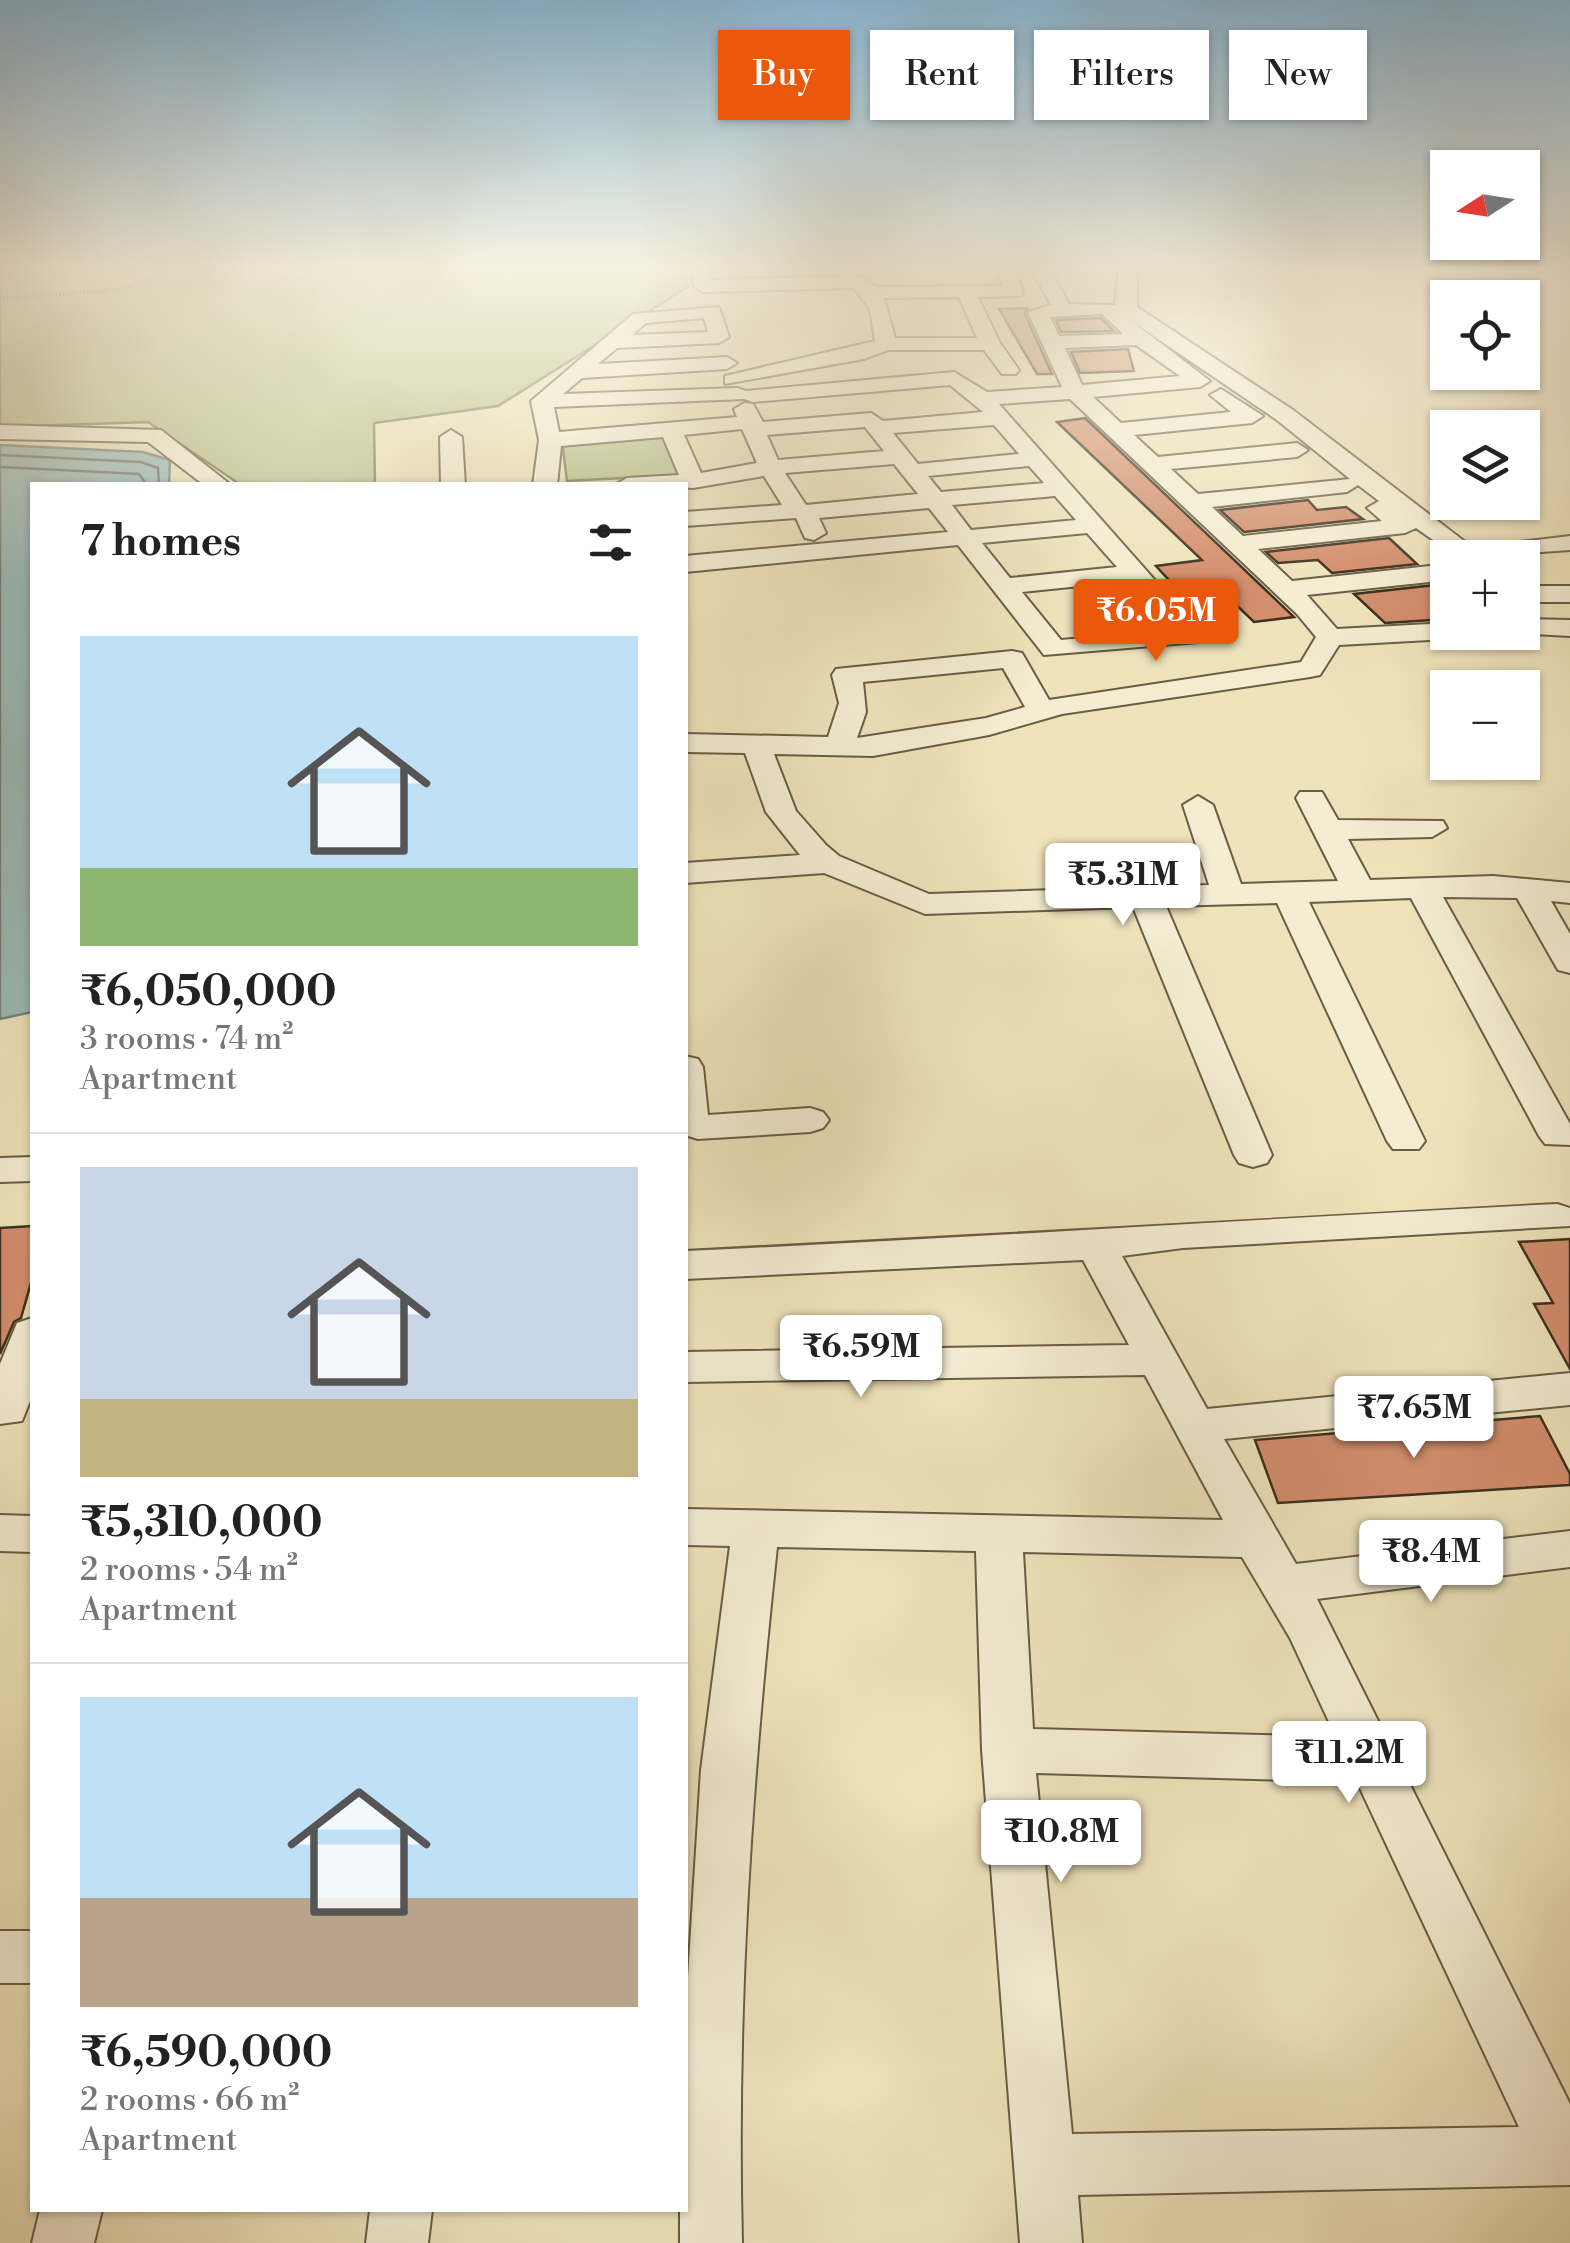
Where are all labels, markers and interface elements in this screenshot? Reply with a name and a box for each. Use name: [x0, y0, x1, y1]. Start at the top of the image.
chip: Buy: [718, 30, 850, 120]
chip: Rent: [870, 30, 1014, 120]
chip: Filters: [1034, 30, 1209, 120]
chip: New: [1229, 30, 1367, 120]
north arrow: [1430, 150, 1540, 260]
map controls: [1430, 150, 1540, 780]
button: locate: [1430, 280, 1540, 390]
button: layers: [1430, 410, 1540, 520]
icon: filters: [583, 515, 638, 570]
text: 7 homes: [80, 516, 241, 569]
button: +: [1430, 540, 1540, 650]
pin: ₹6.05M: [1075, 579, 1237, 664]
text: ₹6.05M: [1095, 591, 1217, 631]
button: −: [1430, 670, 1540, 780]
icon: home: [269, 701, 449, 881]
pin: ₹5.31M: [1042, 843, 1204, 928]
text: ₹5.31M: [1067, 855, 1179, 895]
text: ₹6,050,000: [80, 966, 336, 1019]
text: 3 rooms · 74 m²: [80, 1019, 293, 1059]
text: Apartment: [80, 1059, 237, 1099]
icon: home: [269, 1232, 449, 1412]
pin: ₹6.59M: [780, 1315, 942, 1400]
text: ₹6.59M: [802, 1327, 920, 1367]
pin: ₹7.65M: [1333, 1376, 1495, 1461]
text: ₹7.65M: [1356, 1388, 1472, 1428]
text: ₹5,310,000: [80, 1497, 323, 1550]
pin: ₹8.4M: [1361, 1520, 1501, 1605]
text: ₹8.4M: [1381, 1532, 1481, 1572]
text: 2 rooms · 54 m²: [80, 1550, 298, 1590]
text: Apartment: [80, 1590, 237, 1630]
pin: ₹11.2M: [1268, 1721, 1430, 1806]
text: ₹11.2M: [1294, 1733, 1404, 1773]
icon: home: [269, 1762, 449, 1942]
pin: ₹10.8M: [980, 1800, 1142, 1885]
text: ₹10.8M: [1003, 1812, 1119, 1852]
text: ₹6,590,000: [80, 2027, 332, 2080]
text: 2 rooms · 66 m²: [80, 2080, 299, 2120]
text: Apartment: [80, 2120, 237, 2160]

